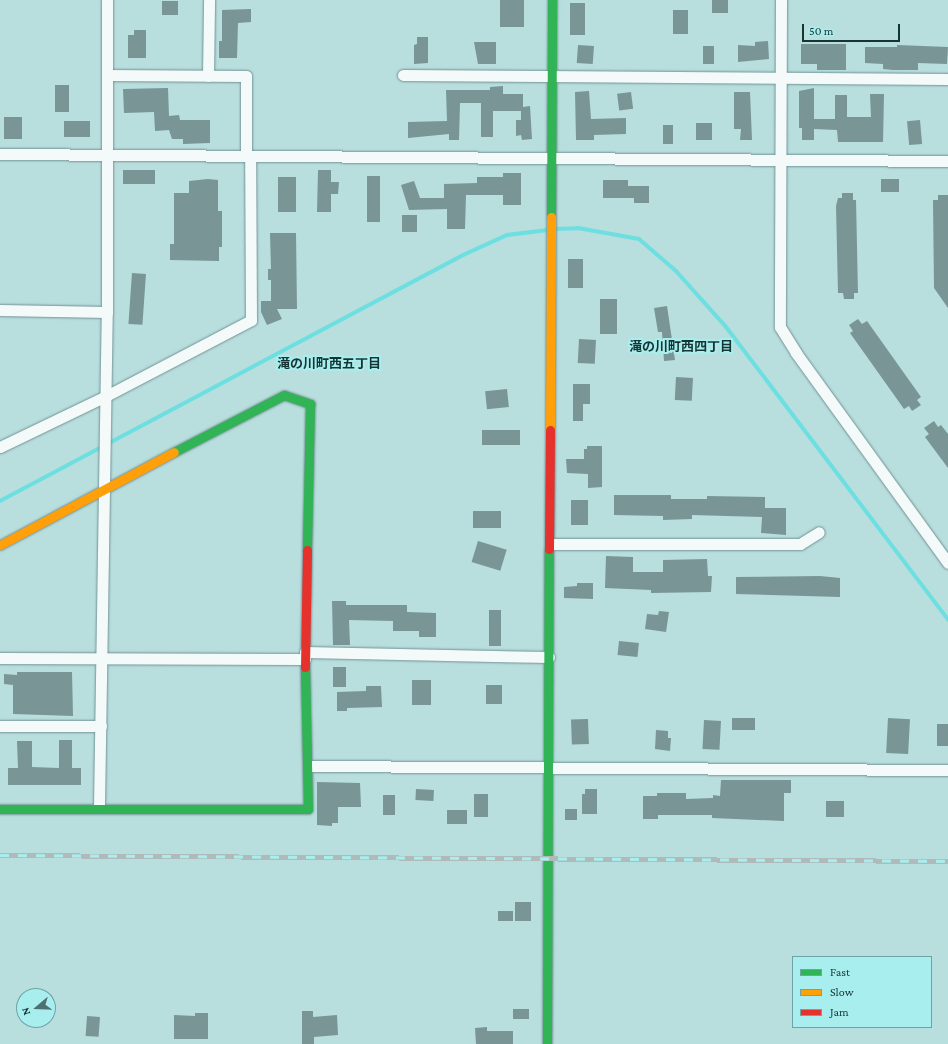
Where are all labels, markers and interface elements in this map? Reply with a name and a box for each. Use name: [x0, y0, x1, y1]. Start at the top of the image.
scale bar: [804, 16, 902, 42]
text: 50 m: [809, 24, 833, 38]
district label: 滝の川町西四丁目: [629, 339, 733, 355]
district label: 滝の川町西五丁目: [277, 356, 381, 372]
legend: [792, 956, 932, 1028]
text: Fast: [830, 965, 850, 979]
text: Slow: [830, 985, 854, 999]
north arrow: [16, 988, 56, 1028]
text: Jam: [830, 1005, 849, 1019]
text: N: [19, 1006, 32, 1017]

